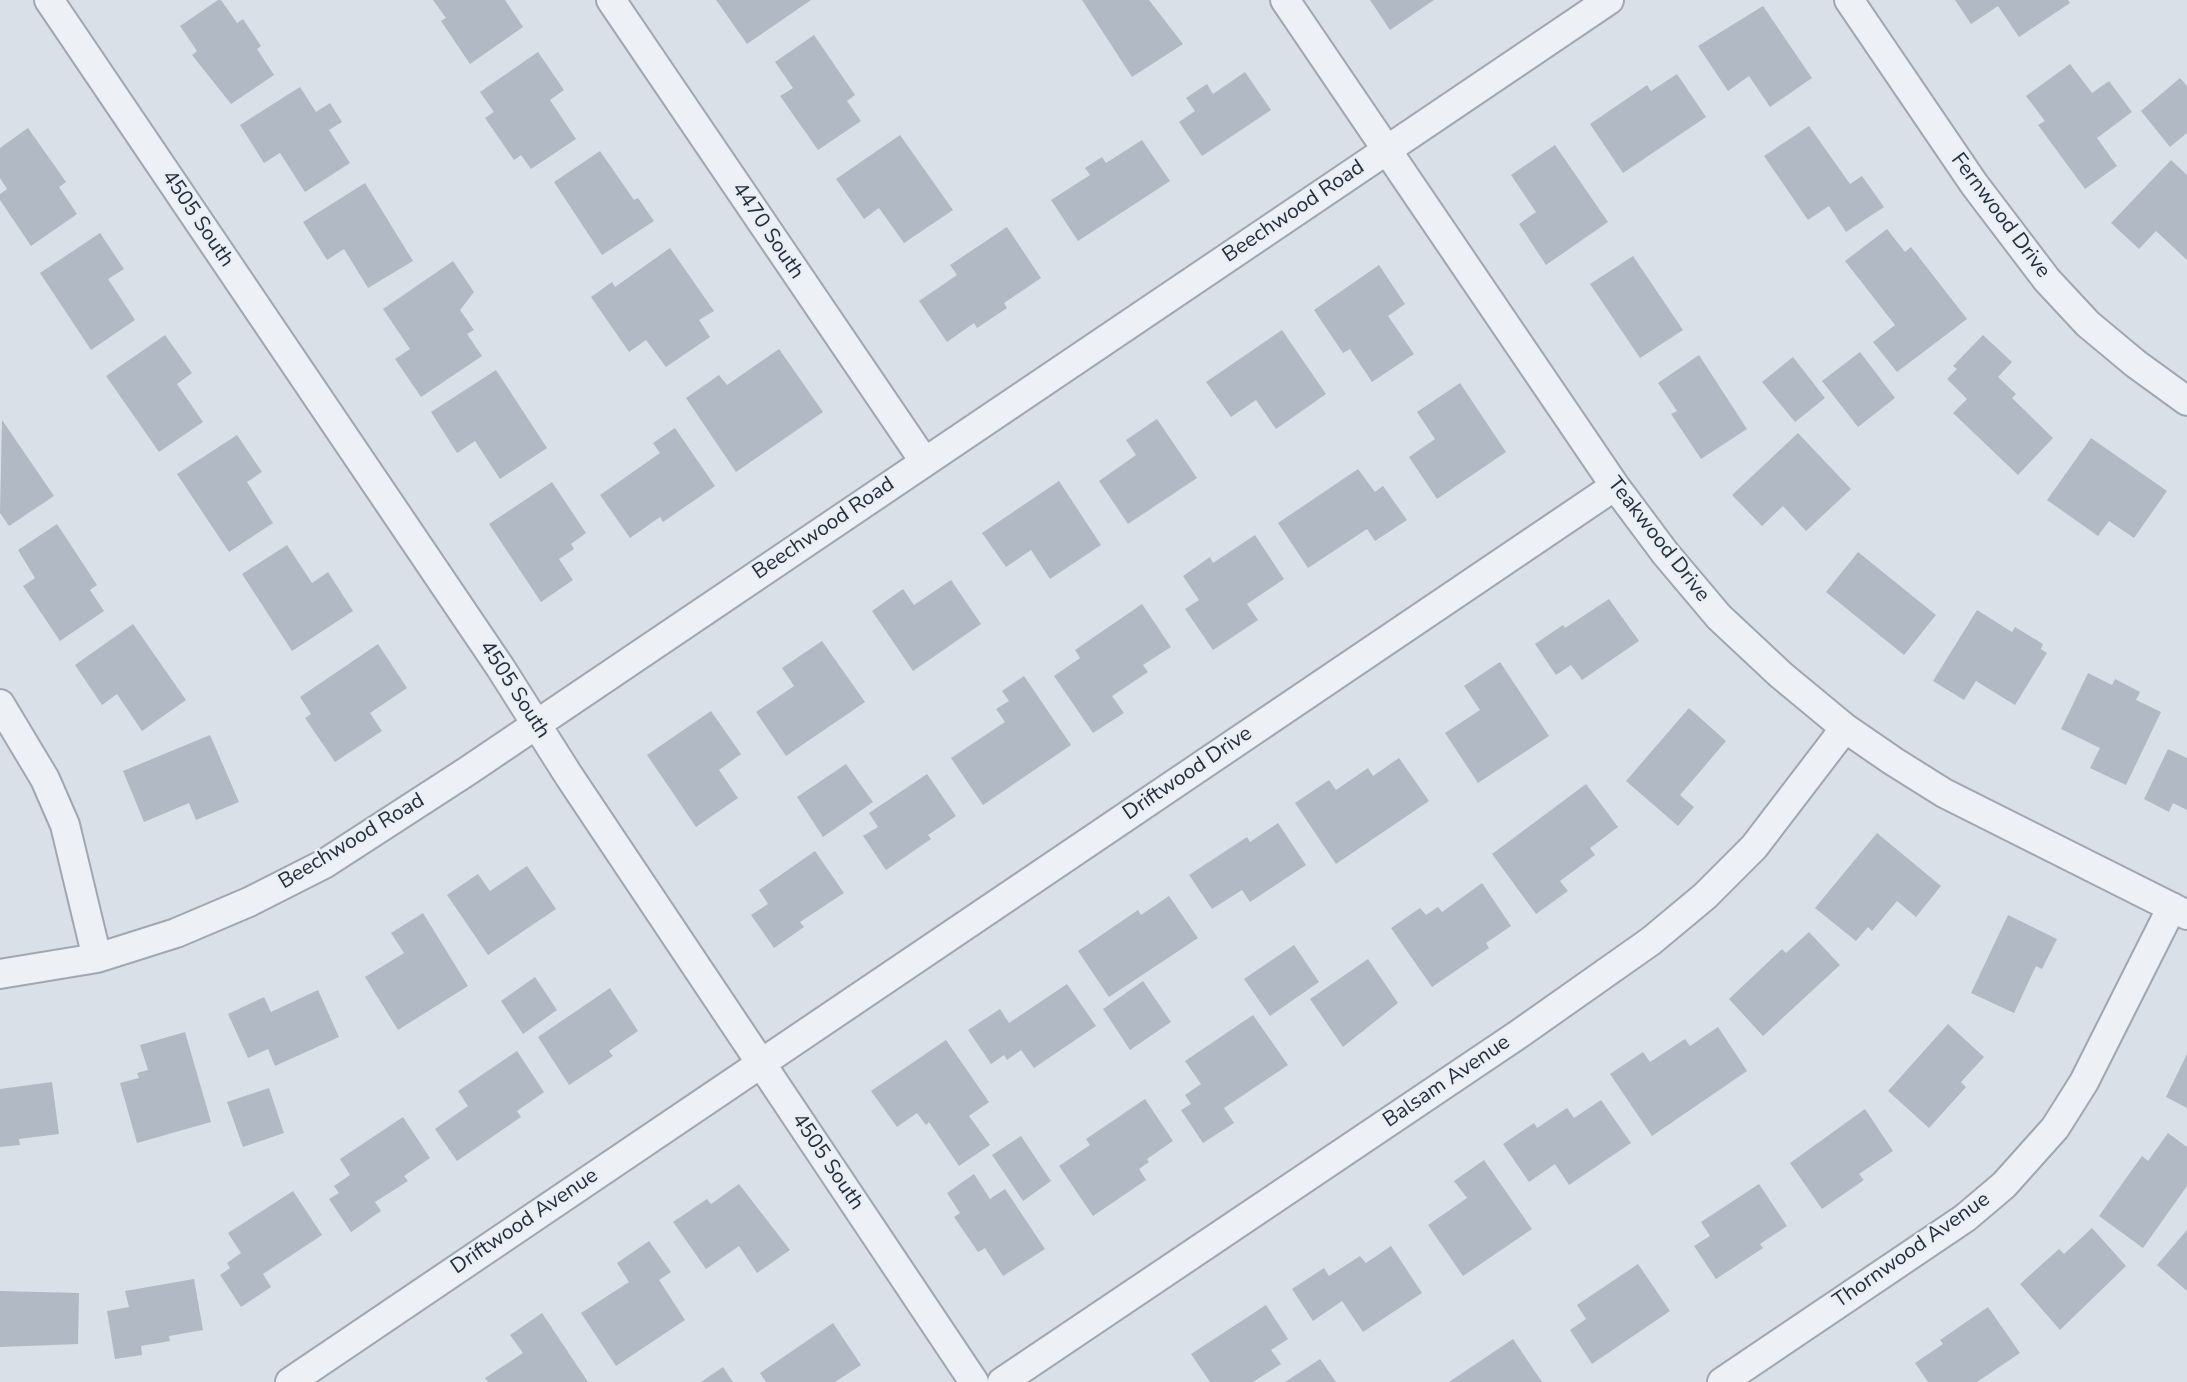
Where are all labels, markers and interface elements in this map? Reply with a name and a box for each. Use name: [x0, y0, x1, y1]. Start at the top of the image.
street label: Fernwood Drive: [1945, 149, 2055, 283]
street label: Beechwood Road: [1218, 155, 1370, 269]
street label: 4505 South: [155, 166, 239, 272]
street label: 4470 South: [725, 178, 809, 284]
street label: Beechwood Road: [748, 472, 900, 586]
street label: Teakwood Drive: [1601, 472, 1715, 608]
street label: 4505 South: [473, 636, 555, 744]
street label: Driftwood Drive: [1119, 722, 1257, 826]
street label: Beechwood Road: [275, 789, 429, 895]
street label: Balsam Avenue: [1379, 1030, 1515, 1134]
street label: 4505 South: [785, 1109, 869, 1215]
street label: Driftwood Avenue: [447, 1163, 603, 1281]
street label: Thornwood Avenue: [1829, 1187, 1995, 1315]

